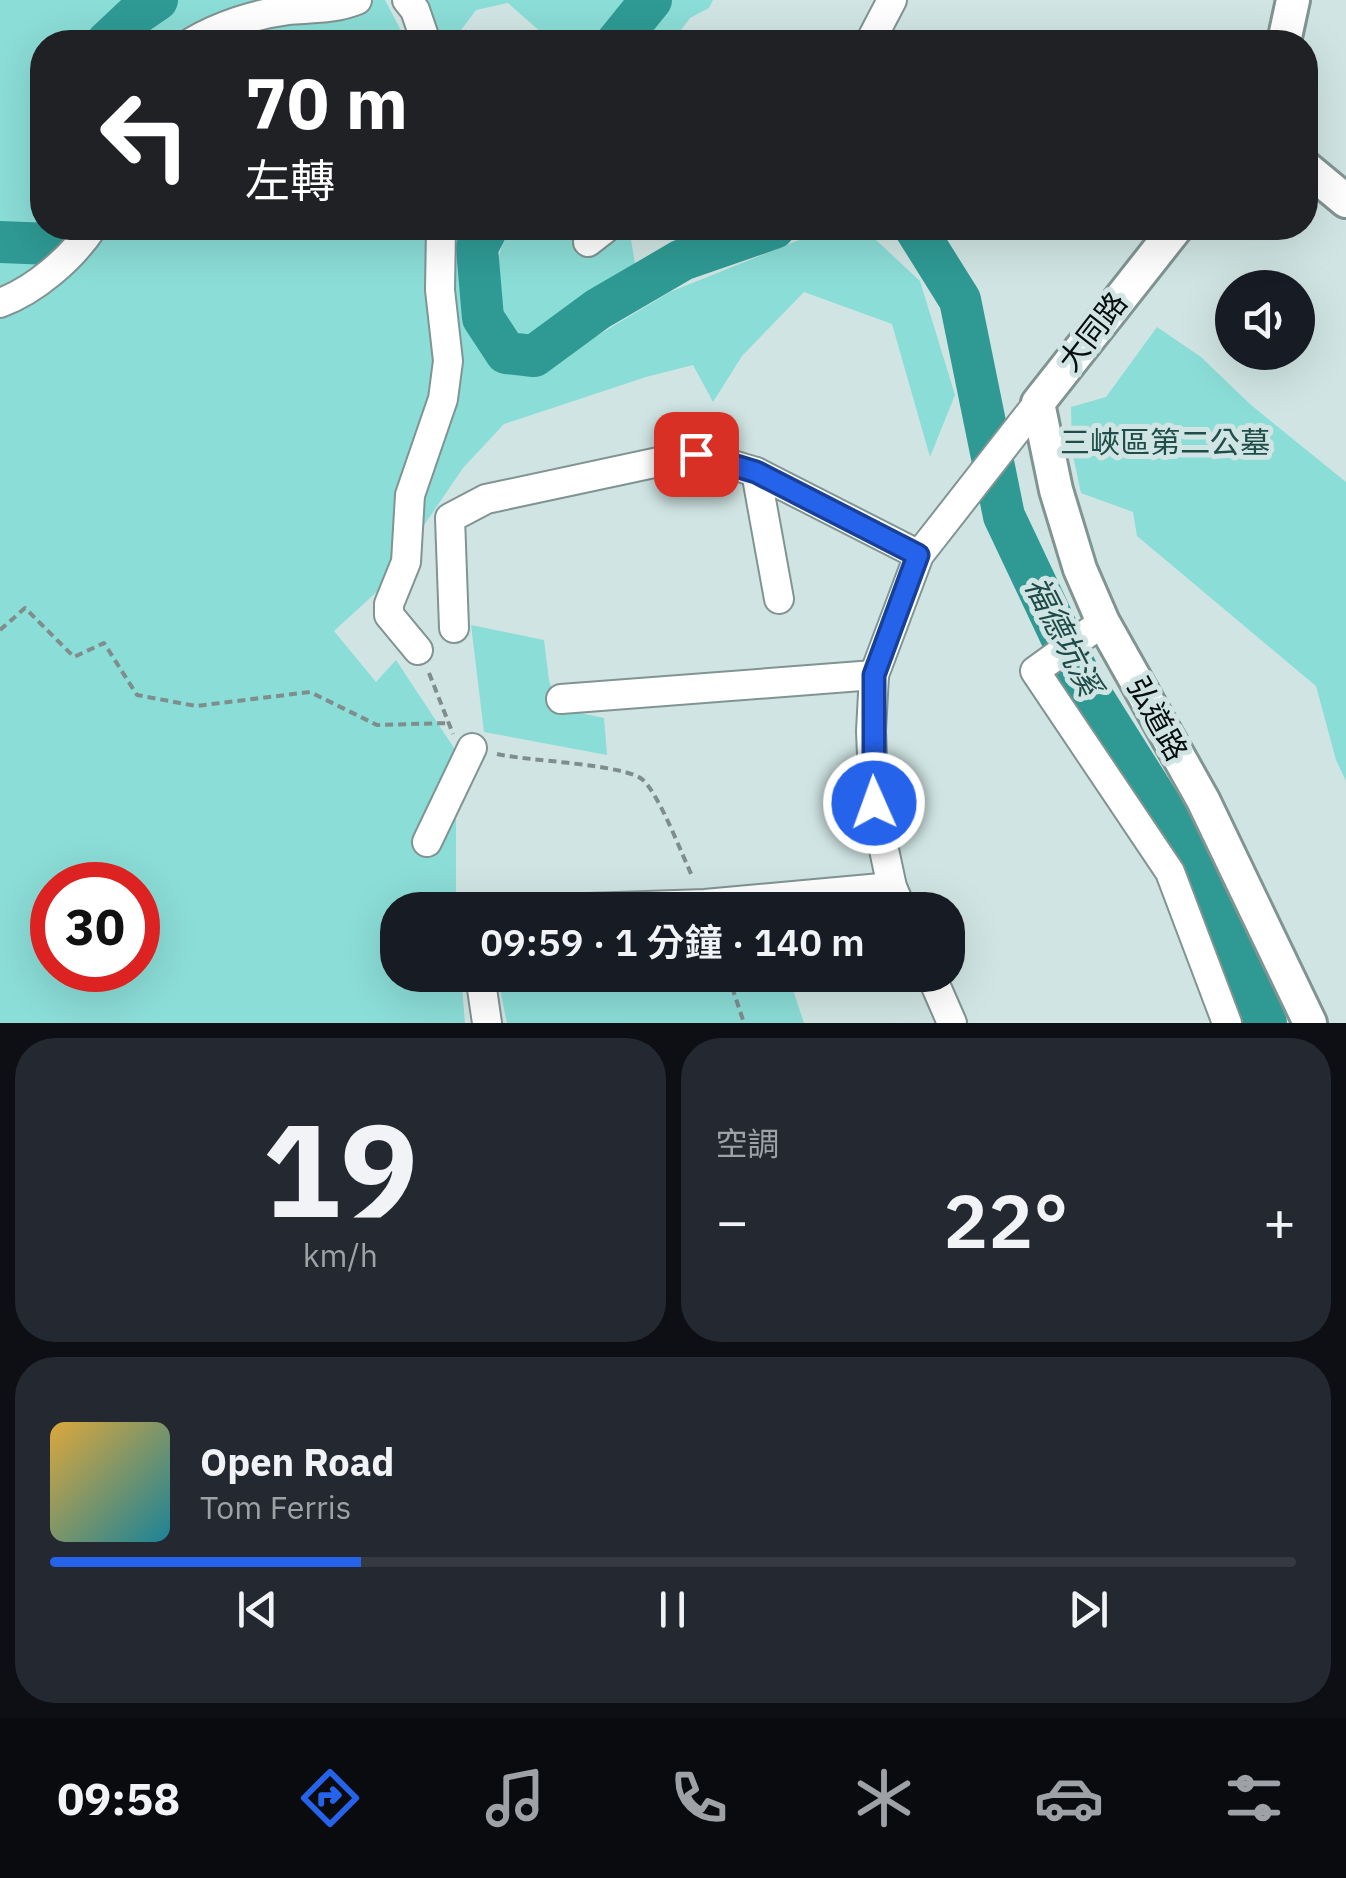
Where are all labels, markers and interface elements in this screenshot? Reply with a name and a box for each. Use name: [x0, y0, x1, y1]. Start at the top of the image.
text: 70 m: [245, 57, 408, 148]
icon: left: [80, 70, 210, 200]
text: 左轉: [245, 151, 335, 209]
map controls: [1215, 270, 1315, 370]
button: sound: [1215, 270, 1315, 370]
street label: 大同路: [1049, 284, 1135, 379]
pin: [654, 412, 739, 497]
park label: 三峽區第二公墓: [1060, 422, 1270, 461]
icon: arrive: [669, 427, 724, 482]
water label: 福德坑溪: [1016, 569, 1113, 706]
street label: 弘道路: [1119, 669, 1197, 767]
position arrow: [822, 751, 926, 855]
speed limit sign: 30: [30, 862, 160, 992]
text: 09:59 · 1 分鐘 · 140 m: [480, 917, 865, 966]
text: 19: [262, 1084, 418, 1253]
text: 空調: [716, 1122, 780, 1164]
text: 22°: [943, 1171, 1068, 1269]
text: −: [716, 1185, 749, 1256]
text: +: [1263, 1185, 1296, 1256]
text: km/h: [303, 1234, 378, 1276]
text: Open Road: [200, 1437, 394, 1486]
text: Tom Ferris: [200, 1486, 351, 1528]
icon: previous: [230, 1582, 285, 1637]
icon: pause: [645, 1582, 700, 1637]
icon: next: [1061, 1582, 1116, 1637]
icon: directions: [295, 1763, 365, 1833]
icon: music: [480, 1763, 550, 1833]
icon: phone: [664, 1763, 734, 1833]
icon: climate: [849, 1763, 919, 1833]
icon: car: [1034, 1763, 1104, 1833]
icon: filters: [1219, 1763, 1289, 1833]
text: 09:58: [57, 1769, 180, 1827]

